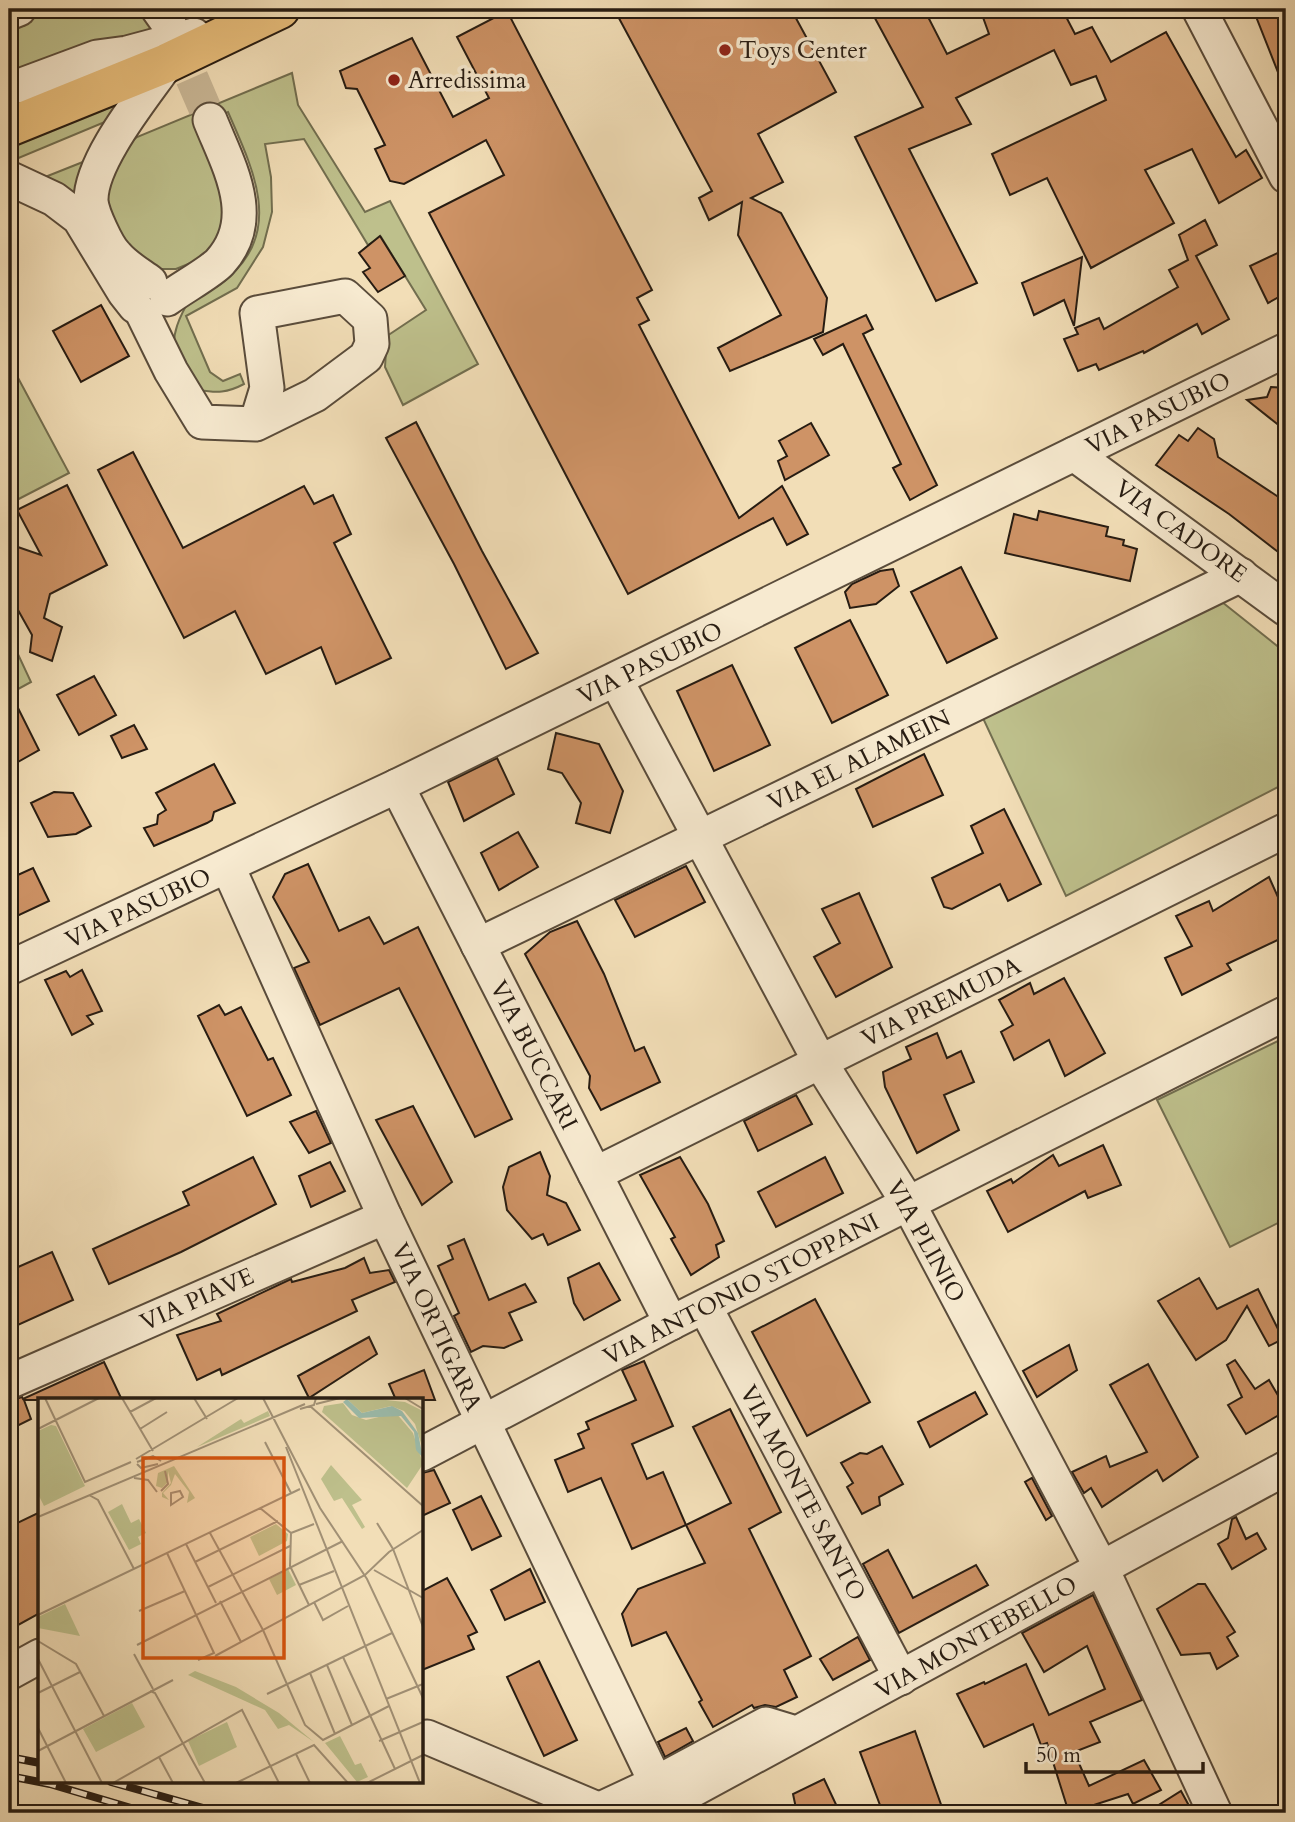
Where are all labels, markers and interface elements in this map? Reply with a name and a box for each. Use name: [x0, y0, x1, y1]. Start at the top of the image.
place label: Toys Center: [739, 34, 867, 67]
marker: Toys Center: [717, 42, 733, 58]
place label: Arredissima: [408, 64, 527, 97]
marker: Arredissima: [386, 72, 402, 88]
street label: VIA PASUBIO: [1080, 364, 1236, 463]
street label: VIA CADORE: [1108, 472, 1254, 591]
street label: VIA PASUBIO: [572, 614, 728, 713]
street label: VIA EL ALAMEIN: [762, 702, 957, 819]
street label: VIA PASUBIO: [60, 860, 217, 957]
street label: VIA PREMUDA: [856, 949, 1027, 1055]
street label: VIA BUCCARI: [482, 975, 585, 1136]
street label: VIA PLINIO: [878, 1174, 973, 1309]
street label: VIA ANTONIO STOPPANI: [598, 1205, 885, 1374]
street label: VIA ORTIGARA: [383, 1238, 490, 1418]
street label: VIA PIAVE: [135, 1260, 259, 1339]
street label: VIA MONTE SANTO: [732, 1380, 873, 1607]
inset map: [38, 1398, 424, 1784]
street label: VIA MONTEBELLO: [869, 1568, 1083, 1707]
scale bar: [1026, 1731, 1202, 1775]
text: 50 m: [1036, 1741, 1081, 1770]

